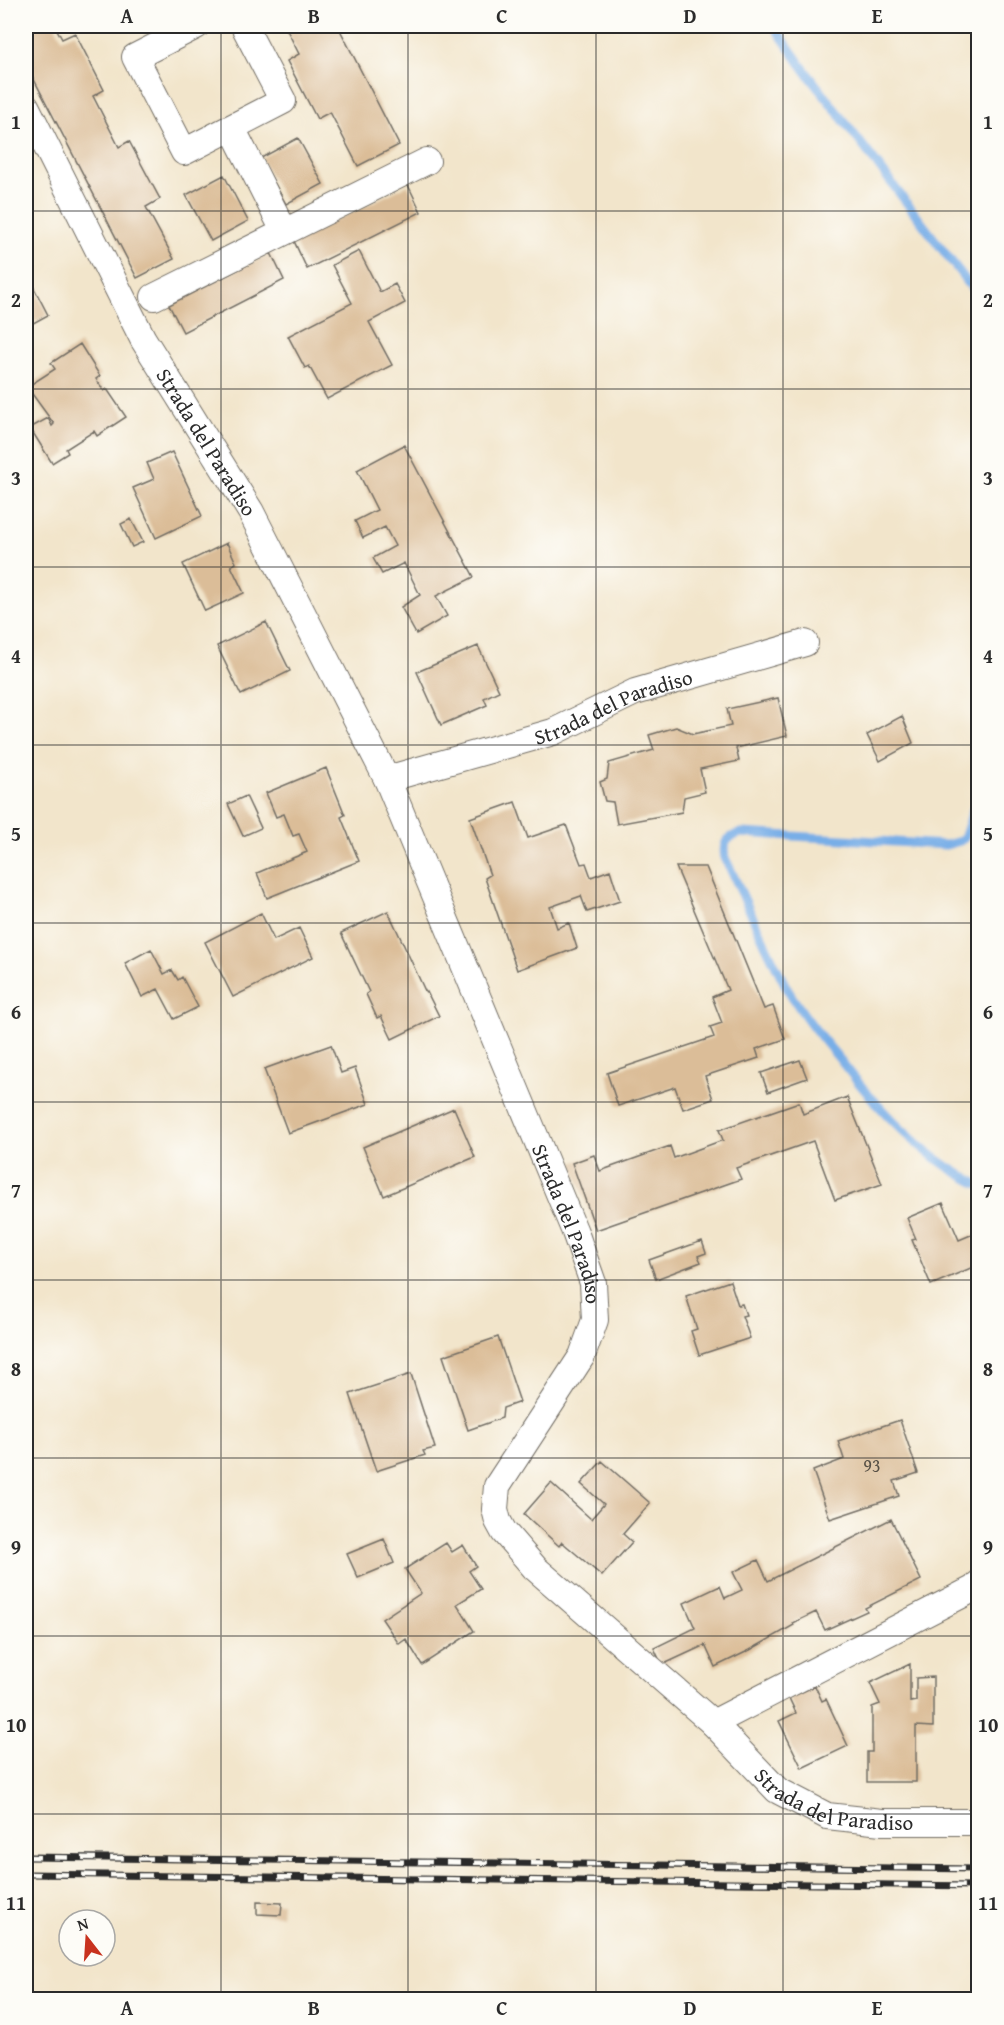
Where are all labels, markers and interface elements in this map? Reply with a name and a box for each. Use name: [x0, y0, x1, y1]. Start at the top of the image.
text: A: [121, 1, 134, 30]
text: B: [308, 1, 320, 30]
text: C: [496, 1, 508, 30]
text: D: [683, 1, 697, 30]
text: E: [872, 1, 883, 30]
text: 1: [11, 107, 21, 136]
text: 1: [983, 107, 993, 136]
text: 2: [11, 285, 21, 314]
text: 2: [983, 285, 993, 314]
street label: Strada del Paradiso: [149, 362, 265, 522]
text: 3: [11, 463, 21, 492]
text: 3: [983, 463, 993, 492]
text: 4: [11, 641, 21, 670]
text: 4: [983, 641, 993, 670]
street label: Strada del Paradiso: [530, 661, 696, 752]
text: 5: [11, 819, 21, 848]
text: 5: [983, 819, 993, 848]
text: 6: [11, 997, 21, 1026]
text: 6: [983, 997, 993, 1026]
street label: Strada del Paradiso: [524, 1139, 610, 1305]
text: 7: [11, 1175, 21, 1204]
text: 7: [983, 1175, 993, 1204]
text: 8: [11, 1354, 21, 1383]
text: 8: [983, 1354, 993, 1383]
house number: 93: [863, 1452, 881, 1479]
text: 9: [11, 1532, 21, 1561]
text: 9: [983, 1532, 993, 1561]
text: 10: [6, 1710, 26, 1739]
text: 10: [978, 1710, 998, 1739]
street label: Strada del Paradiso: [748, 1760, 913, 1838]
text: 11: [6, 1888, 26, 1917]
text: 11: [978, 1888, 998, 1917]
north arrow: [57, 1908, 117, 1968]
text: N: [74, 1911, 92, 1937]
text: A: [121, 1993, 134, 2022]
text: B: [308, 1993, 320, 2022]
text: C: [496, 1993, 508, 2022]
text: D: [683, 1993, 697, 2022]
text: E: [872, 1993, 883, 2022]

